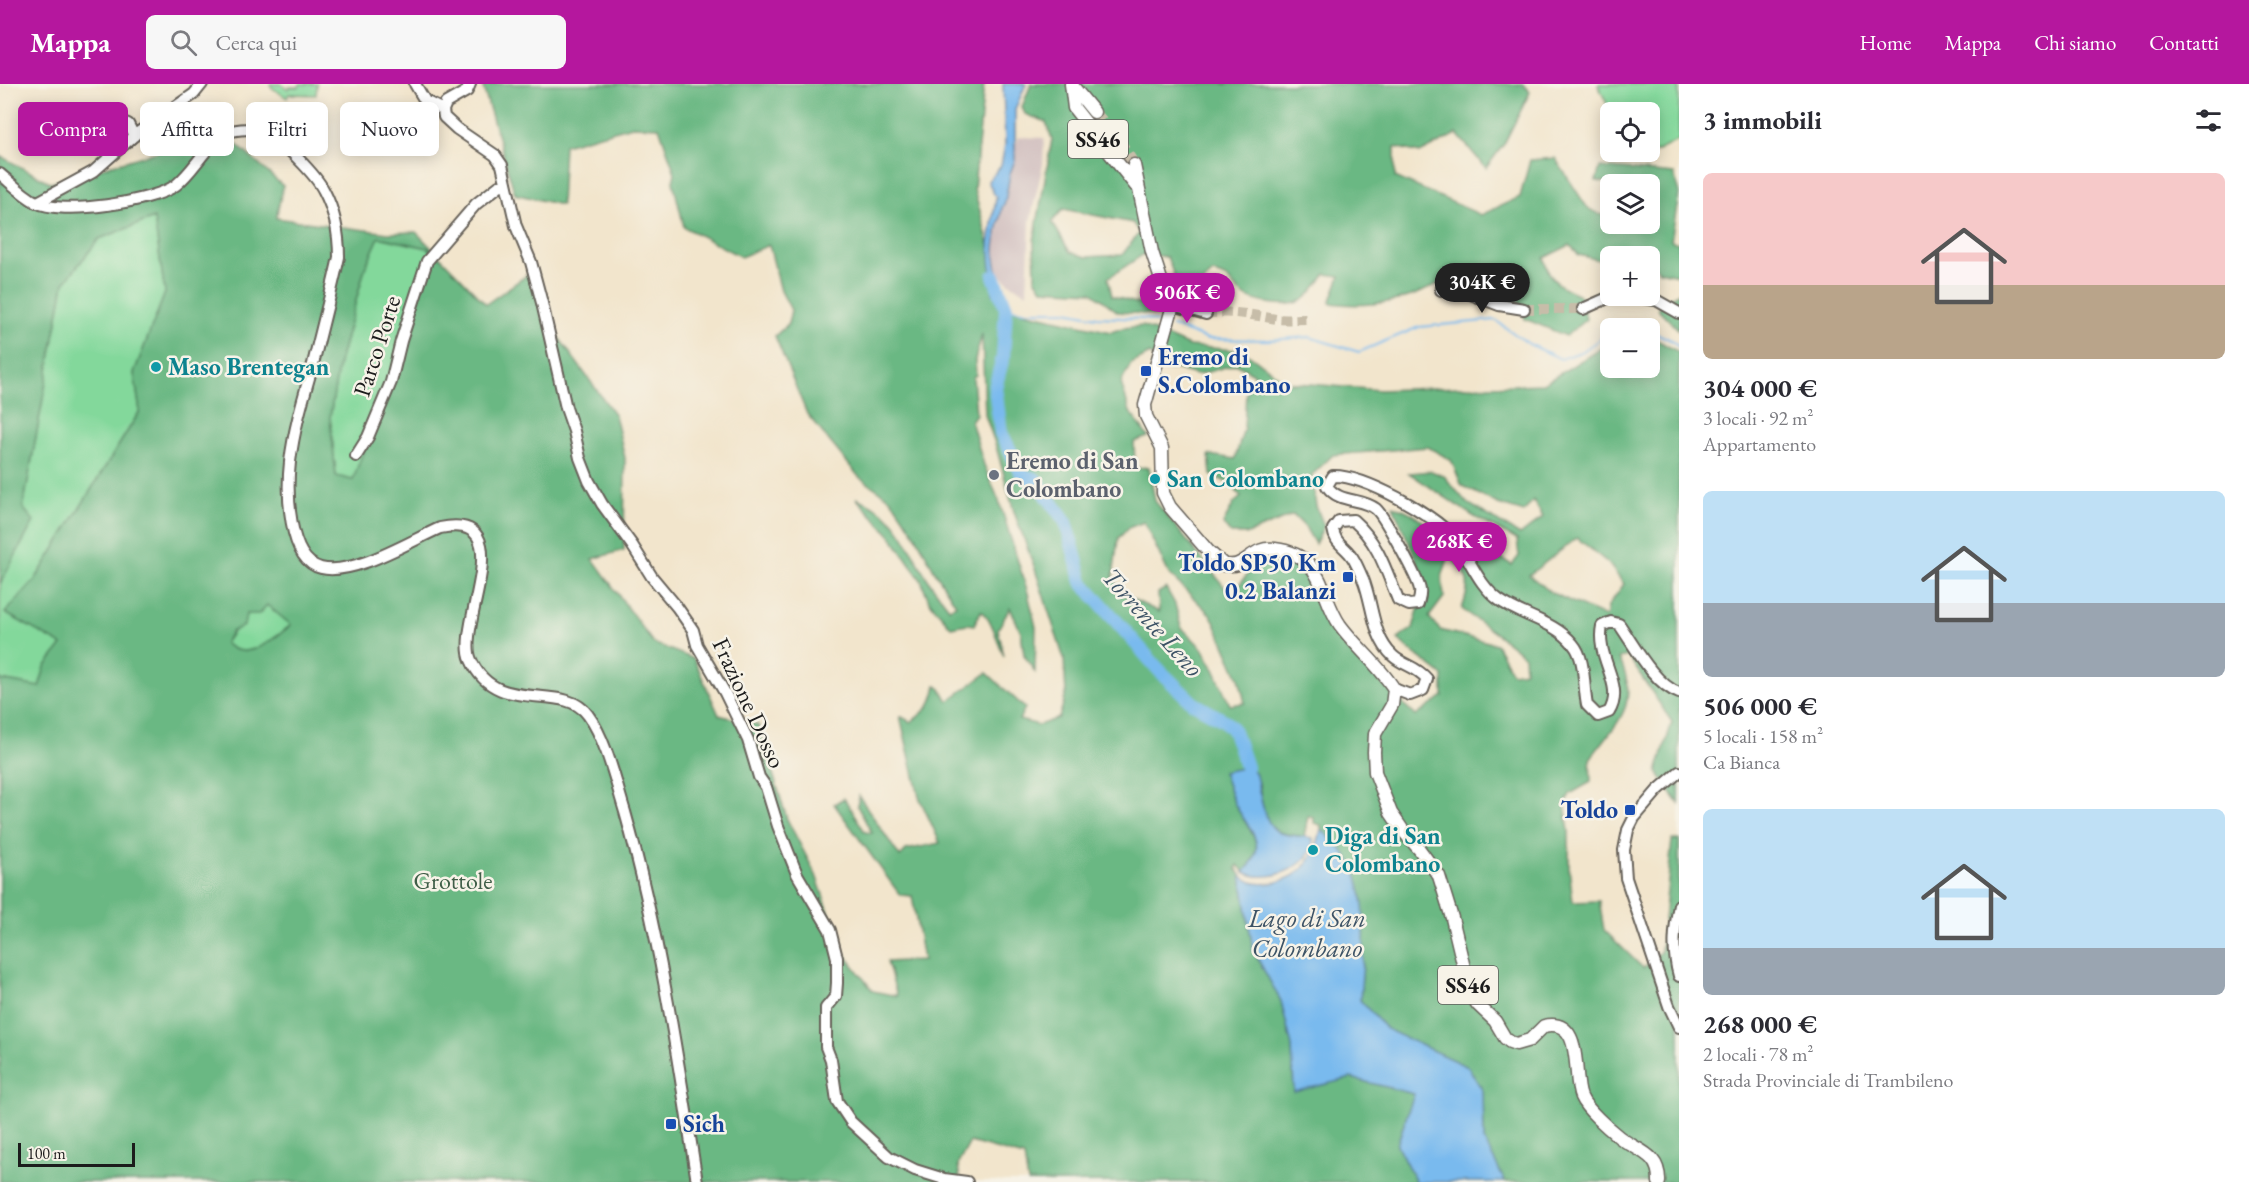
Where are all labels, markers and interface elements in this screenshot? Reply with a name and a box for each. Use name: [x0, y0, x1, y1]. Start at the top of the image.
search box: [146, 15, 566, 69]
text: Mappa: [30, 24, 110, 60]
icon: search: [167, 26, 200, 59]
text: Cerca qui: [215, 28, 297, 57]
text: Home: [1860, 29, 1912, 56]
text: Mappa: [1945, 29, 2001, 56]
text: Chi siamo: [2034, 29, 2116, 56]
text: Contatti: [2149, 29, 2219, 56]
chip: Compra: [18, 102, 128, 156]
chip: Affitta: [140, 102, 234, 156]
chip: Filtri: [246, 102, 328, 156]
chip: Nuovo: [340, 102, 439, 156]
map controls: [1600, 102, 1660, 378]
button: locate: [1600, 102, 1660, 162]
text: 3 immobili: [1703, 103, 1822, 137]
icon: filters: [2192, 104, 2225, 137]
road number: SS46: [1068, 120, 1128, 158]
button: layers: [1600, 174, 1660, 234]
icon: home: [1910, 212, 2018, 320]
button: +: [1600, 246, 1660, 306]
pin: 304K €: [1433, 263, 1531, 314]
text: 304K €: [1449, 269, 1515, 295]
pin: 506K €: [1138, 273, 1236, 324]
text: 506K €: [1154, 279, 1220, 305]
street label: Parco Porte: [346, 291, 407, 400]
button: −: [1600, 318, 1660, 378]
place label: Eremo di S.Colombano: [1158, 341, 1291, 400]
place label: Maso Brentegan: [168, 351, 330, 383]
marker: Maso Brentegan: [149, 360, 163, 374]
marker: Eremo di S.Colombano: [1139, 364, 1153, 378]
text: 304 000 €: [1703, 371, 1817, 405]
text: 3 locali · 92 m²: [1703, 405, 1814, 431]
text: Appartamento: [1703, 431, 1816, 457]
place label: Eremo di San Colombano: [1006, 445, 1139, 504]
place label: San Colombano: [1167, 463, 1324, 494]
marker: Eremo di San Colombano: [987, 468, 1001, 482]
marker: San Colombano: [1148, 472, 1162, 486]
pin: 268K €: [1410, 522, 1508, 573]
text: 268K €: [1426, 528, 1492, 554]
icon: home: [1910, 530, 2018, 638]
place label: Toldo SP50 Km 0.2 Balanzi: [1178, 547, 1336, 606]
water label: Torrente Leno: [1095, 560, 1211, 684]
marker: Toldo SP50 Km 0.2 Balanzi: [1341, 570, 1355, 584]
street label: Frazione Dosso: [706, 633, 793, 773]
text: 506 000 €: [1703, 689, 1817, 723]
text: 5 locali · 158 m²: [1703, 723, 1823, 749]
text: Ca Bianca: [1703, 749, 1780, 775]
place label: Toldo: [1561, 794, 1618, 825]
marker: Toldo: [1623, 803, 1637, 817]
place label: Diga di San Colombano: [1325, 820, 1441, 879]
marker: Diga di San Colombano: [1306, 843, 1320, 857]
icon: home: [1910, 848, 2018, 956]
park label: Grottole: [413, 865, 493, 896]
water label: Lago di San Colombano: [1247, 901, 1366, 965]
road number: SS46: [1438, 966, 1498, 1004]
text: 268 000 €: [1703, 1007, 1817, 1041]
text: 2 locali · 78 m²: [1703, 1041, 1814, 1067]
text: Strada Provinciale di Trambileno: [1703, 1067, 1953, 1093]
place label: Sich: [683, 1108, 726, 1139]
marker: Sich: [664, 1117, 678, 1131]
scale bar: [18, 1140, 135, 1168]
text: 100 m: [27, 1143, 66, 1164]

